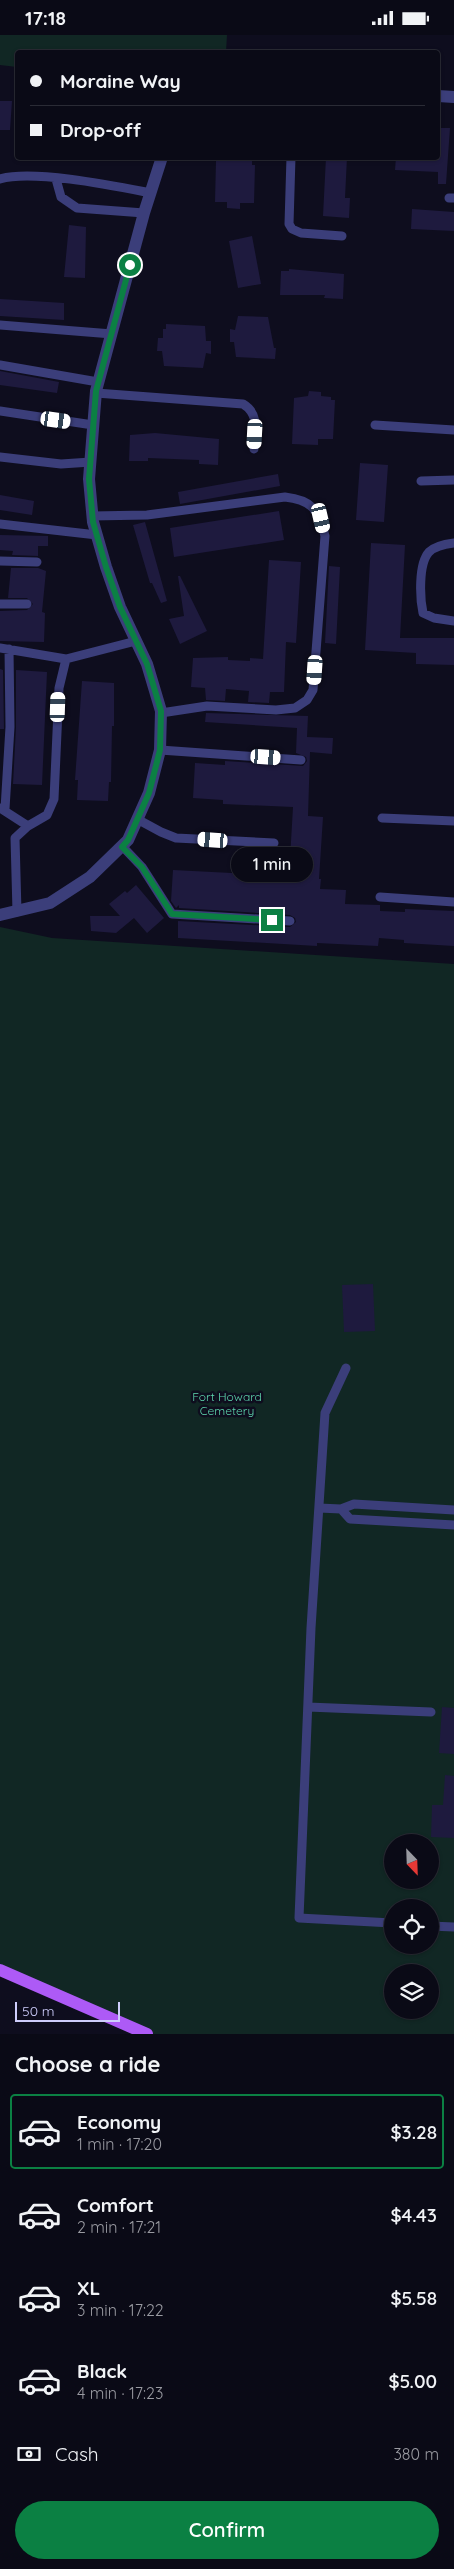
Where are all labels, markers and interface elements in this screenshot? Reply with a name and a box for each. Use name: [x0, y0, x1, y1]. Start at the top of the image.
text: 17:18: [25, 6, 66, 30]
text: Moraine Way: [60, 69, 181, 93]
text: Drop-off: [60, 118, 141, 142]
route start: [119, 254, 141, 276]
car: [40, 410, 71, 430]
car: [246, 419, 263, 449]
car: [310, 502, 331, 534]
car: [306, 655, 323, 685]
car: [49, 692, 66, 722]
car: [250, 748, 281, 766]
car: [197, 831, 228, 849]
callout: 1 min: [231, 847, 313, 883]
text: 1 min: [253, 854, 291, 874]
route end: [261, 909, 283, 931]
park label: Fort Howard Cemetery: [192, 1389, 262, 1418]
north arrow: [384, 1834, 439, 1889]
map controls: [384, 1834, 439, 2019]
button: locate: [384, 1899, 439, 1954]
button: layers: [384, 1964, 439, 2019]
scale bar: [15, 1999, 120, 2022]
text: 50 m: [22, 2002, 55, 2020]
text: Choose a ride: [15, 2050, 160, 2078]
icon: car: [17, 2109, 62, 2154]
text: Economy: [77, 2110, 161, 2134]
text: $3.28: [390, 2120, 437, 2144]
text: 1 min · 17:20: [77, 2134, 162, 2154]
icon: car: [17, 2192, 62, 2237]
text: Comfort: [77, 2193, 154, 2217]
text: $4.43: [390, 2203, 437, 2227]
text: 2 min · 17:21: [77, 2217, 161, 2237]
icon: car: [17, 2275, 62, 2320]
text: XL: [77, 2276, 100, 2300]
text: $5.58: [390, 2286, 437, 2310]
text: 3 min · 17:22: [77, 2300, 164, 2320]
icon: car: [17, 2358, 62, 2403]
text: Black: [77, 2359, 127, 2383]
text: $5.00: [388, 2369, 437, 2393]
text: 4 min · 17:23: [77, 2383, 163, 2403]
icon: cash: [15, 2440, 43, 2468]
text: Cash: [55, 2442, 99, 2466]
text: 380 m: [393, 2444, 439, 2464]
button: Confirm: [15, 2501, 439, 2559]

